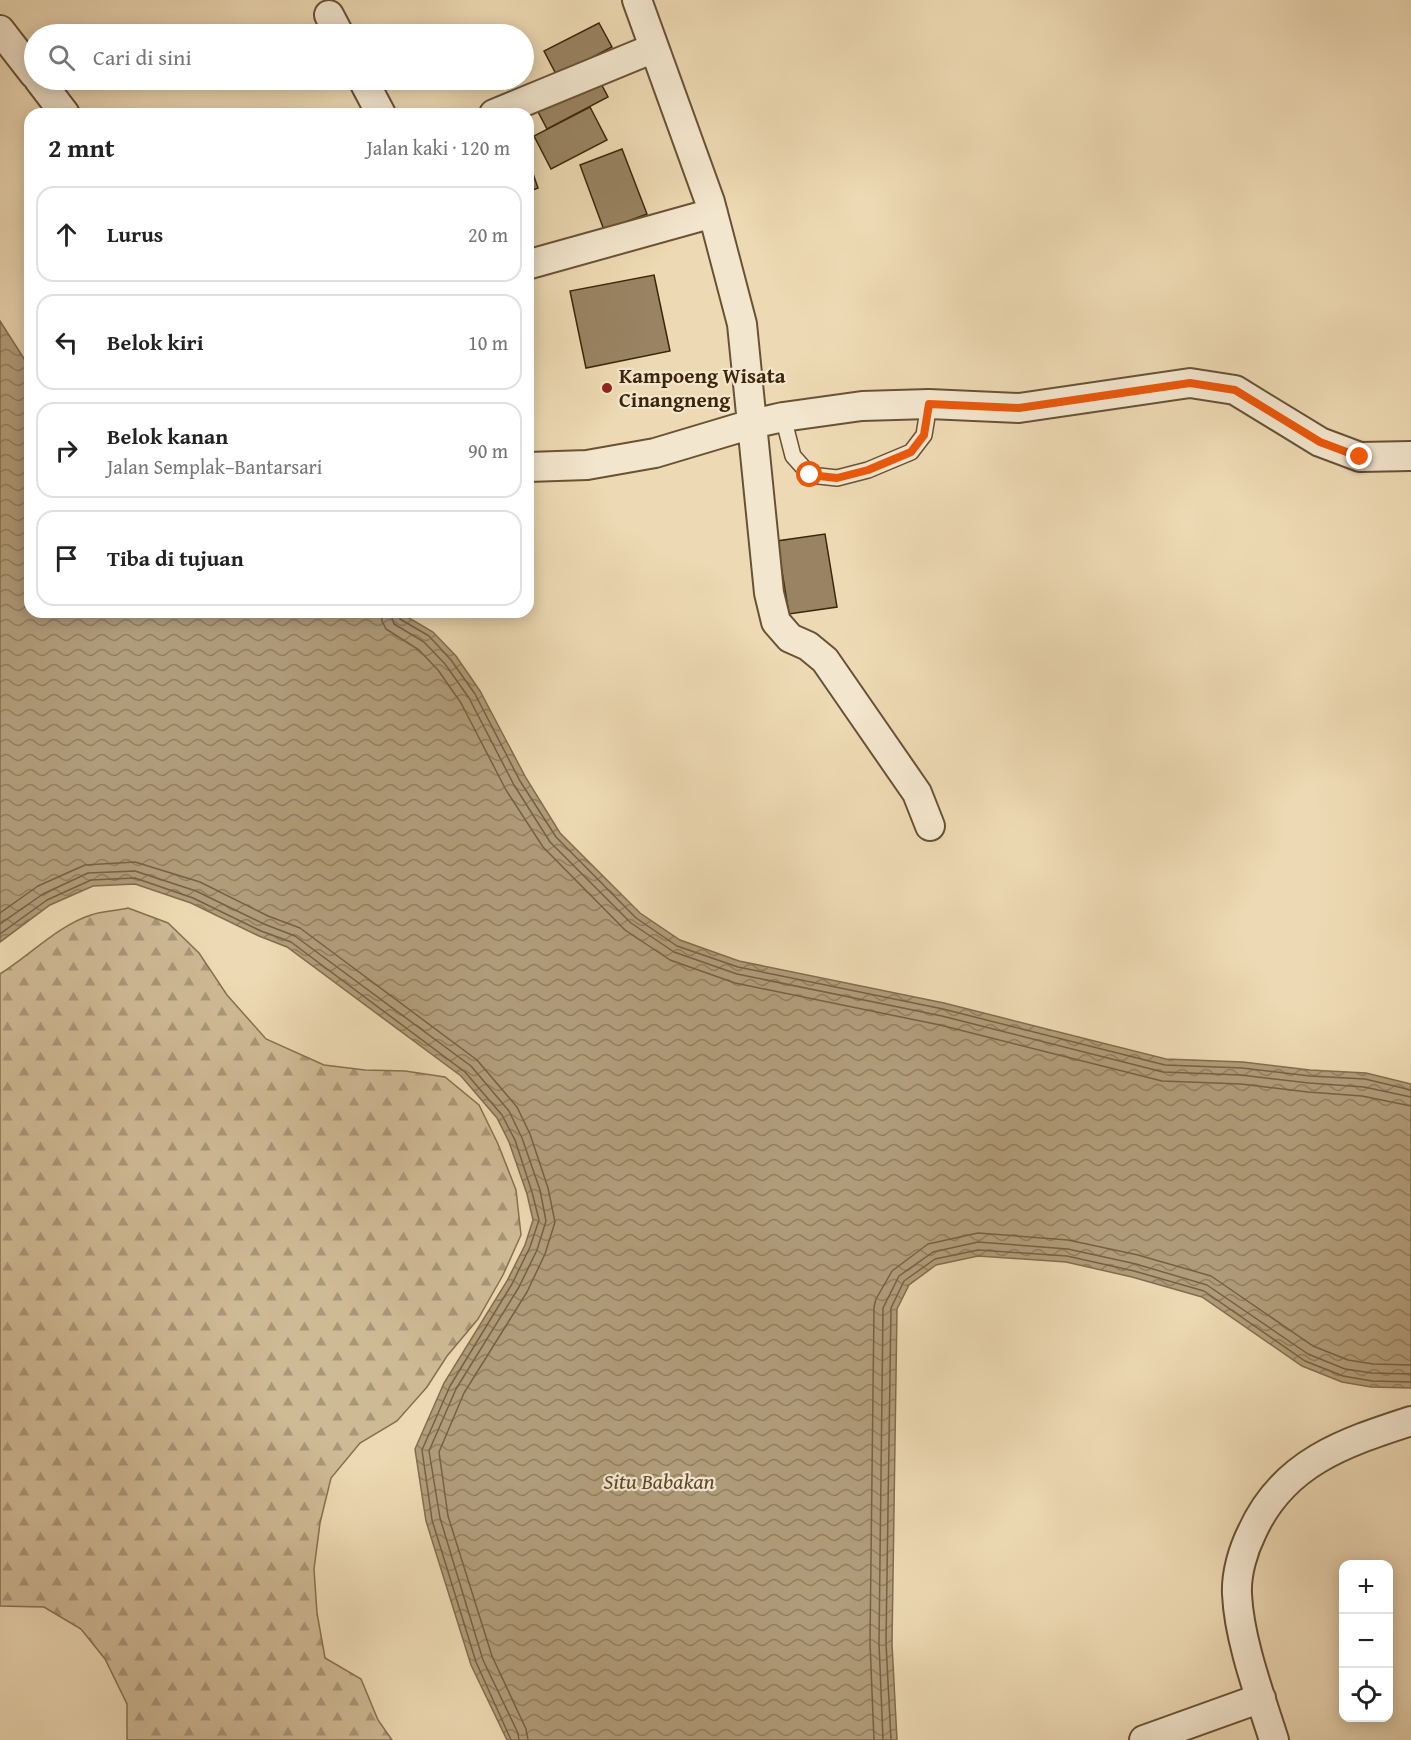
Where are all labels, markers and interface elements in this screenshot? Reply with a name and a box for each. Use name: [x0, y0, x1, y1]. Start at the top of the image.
search box: [24, 24, 534, 90]
icon: search: [45, 41, 78, 74]
text: Cari di sini: [93, 41, 192, 73]
text: 2 mnt: [48, 128, 115, 167]
text: Jalan kaki · 120 m: [366, 133, 510, 162]
icon: ahead: [50, 218, 83, 251]
text: Lurus: [107, 218, 163, 250]
text: 20 m: [468, 220, 508, 249]
icon: left: [50, 326, 83, 359]
text: Belok kiri: [107, 326, 204, 358]
text: 10 m: [468, 328, 508, 357]
place label: Kampoeng Wisata Cinangneng: [619, 360, 786, 415]
marker: Kampoeng Wisata Cinangneng: [600, 381, 614, 395]
text: Belok kanan: [107, 420, 228, 452]
icon: right: [50, 434, 83, 467]
text: 90 m: [468, 436, 508, 465]
route end: [1346, 443, 1372, 469]
text: Jalan Semplak–Bantarsari: [107, 452, 322, 481]
route start: [796, 461, 822, 487]
icon: arrive: [50, 542, 83, 575]
text: Tiba di tujuan: [107, 542, 244, 574]
water label: Situ Babakan: [603, 1465, 715, 1497]
map controls: [1339, 1560, 1393, 1722]
button: +: [1339, 1560, 1393, 1614]
button: −: [1339, 1614, 1393, 1668]
button: locate: [1339, 1668, 1393, 1722]

